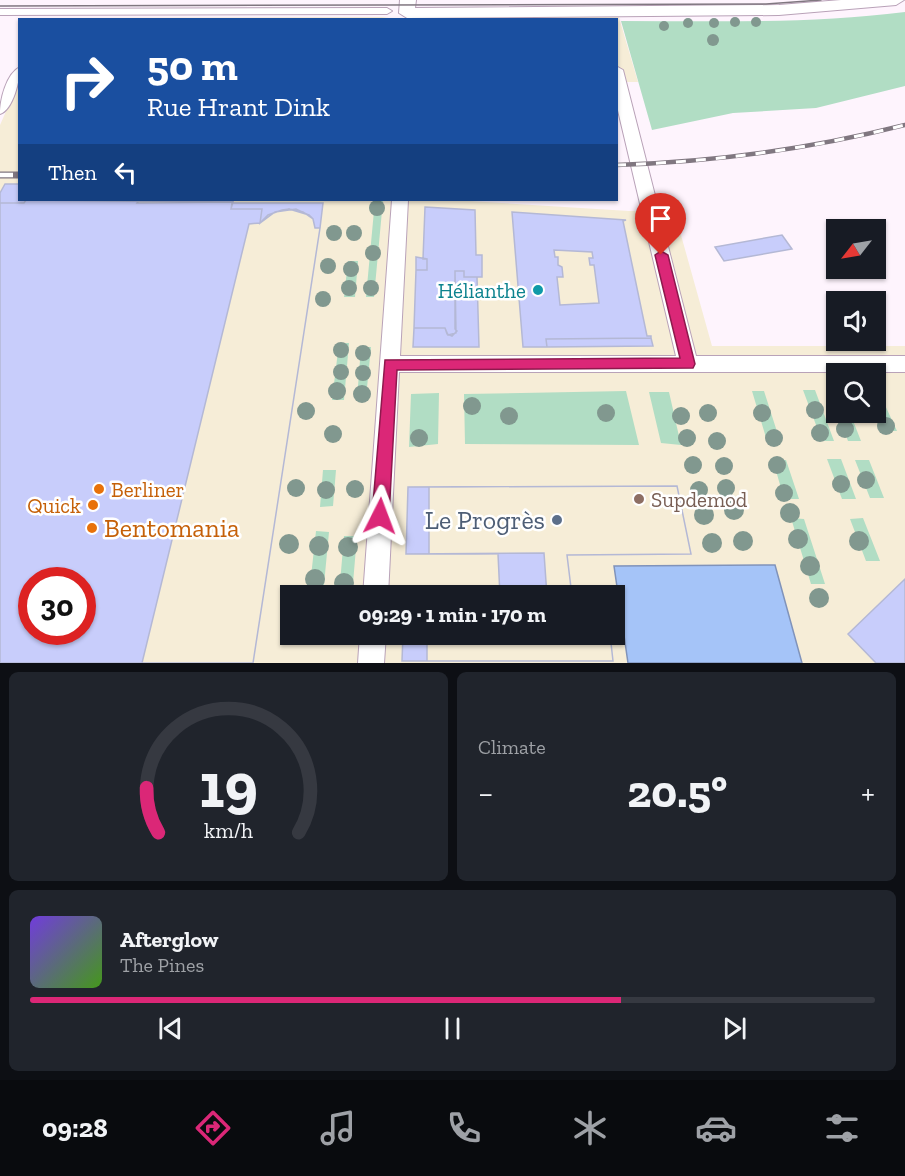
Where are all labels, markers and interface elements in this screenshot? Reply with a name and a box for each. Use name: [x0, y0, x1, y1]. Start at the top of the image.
text: 50 m: [147, 40, 238, 91]
icon: right: [48, 42, 126, 120]
text: Rue Hrant Dink: [147, 91, 330, 123]
icon: left: [109, 156, 142, 189]
text: Then: [48, 159, 97, 186]
pin: [635, 193, 686, 255]
icon: arrive: [644, 202, 677, 235]
north arrow: [826, 219, 886, 279]
map controls: [826, 219, 886, 423]
place label: Hélianthe: [438, 278, 526, 303]
marker: Hélianthe: [531, 283, 545, 297]
button: sound: [826, 291, 886, 351]
button: search: [826, 363, 886, 423]
place label: Berliner: [111, 477, 184, 502]
marker: Berliner: [92, 482, 106, 496]
position arrow: [348, 484, 412, 548]
place label: Supdemod: [651, 487, 748, 512]
marker: Supdemod: [632, 492, 646, 506]
place label: Quick: [27, 493, 81, 518]
marker: Quick: [86, 498, 100, 512]
place label: Le Progrès: [425, 504, 545, 536]
place label: Bentomania: [104, 512, 240, 544]
marker: Le Progrès: [550, 513, 564, 527]
marker: Bentomania: [85, 521, 99, 535]
speed limit sign: 30: [18, 567, 96, 645]
text: 09:29 · 1 min · 170 m: [359, 601, 546, 628]
text: Climate: [478, 735, 546, 759]
text: 19: [199, 748, 258, 823]
text: 20.5°: [627, 765, 727, 819]
text: −: [478, 773, 493, 812]
text: +: [861, 773, 875, 812]
text: km/h: [204, 819, 253, 844]
text: Afterglow: [120, 926, 218, 953]
text: The Pines: [120, 953, 204, 977]
icon: previous: [154, 1012, 187, 1045]
icon: pause: [436, 1012, 469, 1045]
icon: next: [718, 1012, 751, 1045]
icon: directions: [192, 1107, 234, 1149]
icon: music: [317, 1107, 359, 1149]
icon: phone: [443, 1107, 485, 1149]
icon: climate: [569, 1107, 611, 1149]
icon: car: [695, 1107, 737, 1149]
icon: filters: [821, 1107, 863, 1149]
text: 09:28: [42, 1112, 108, 1144]

